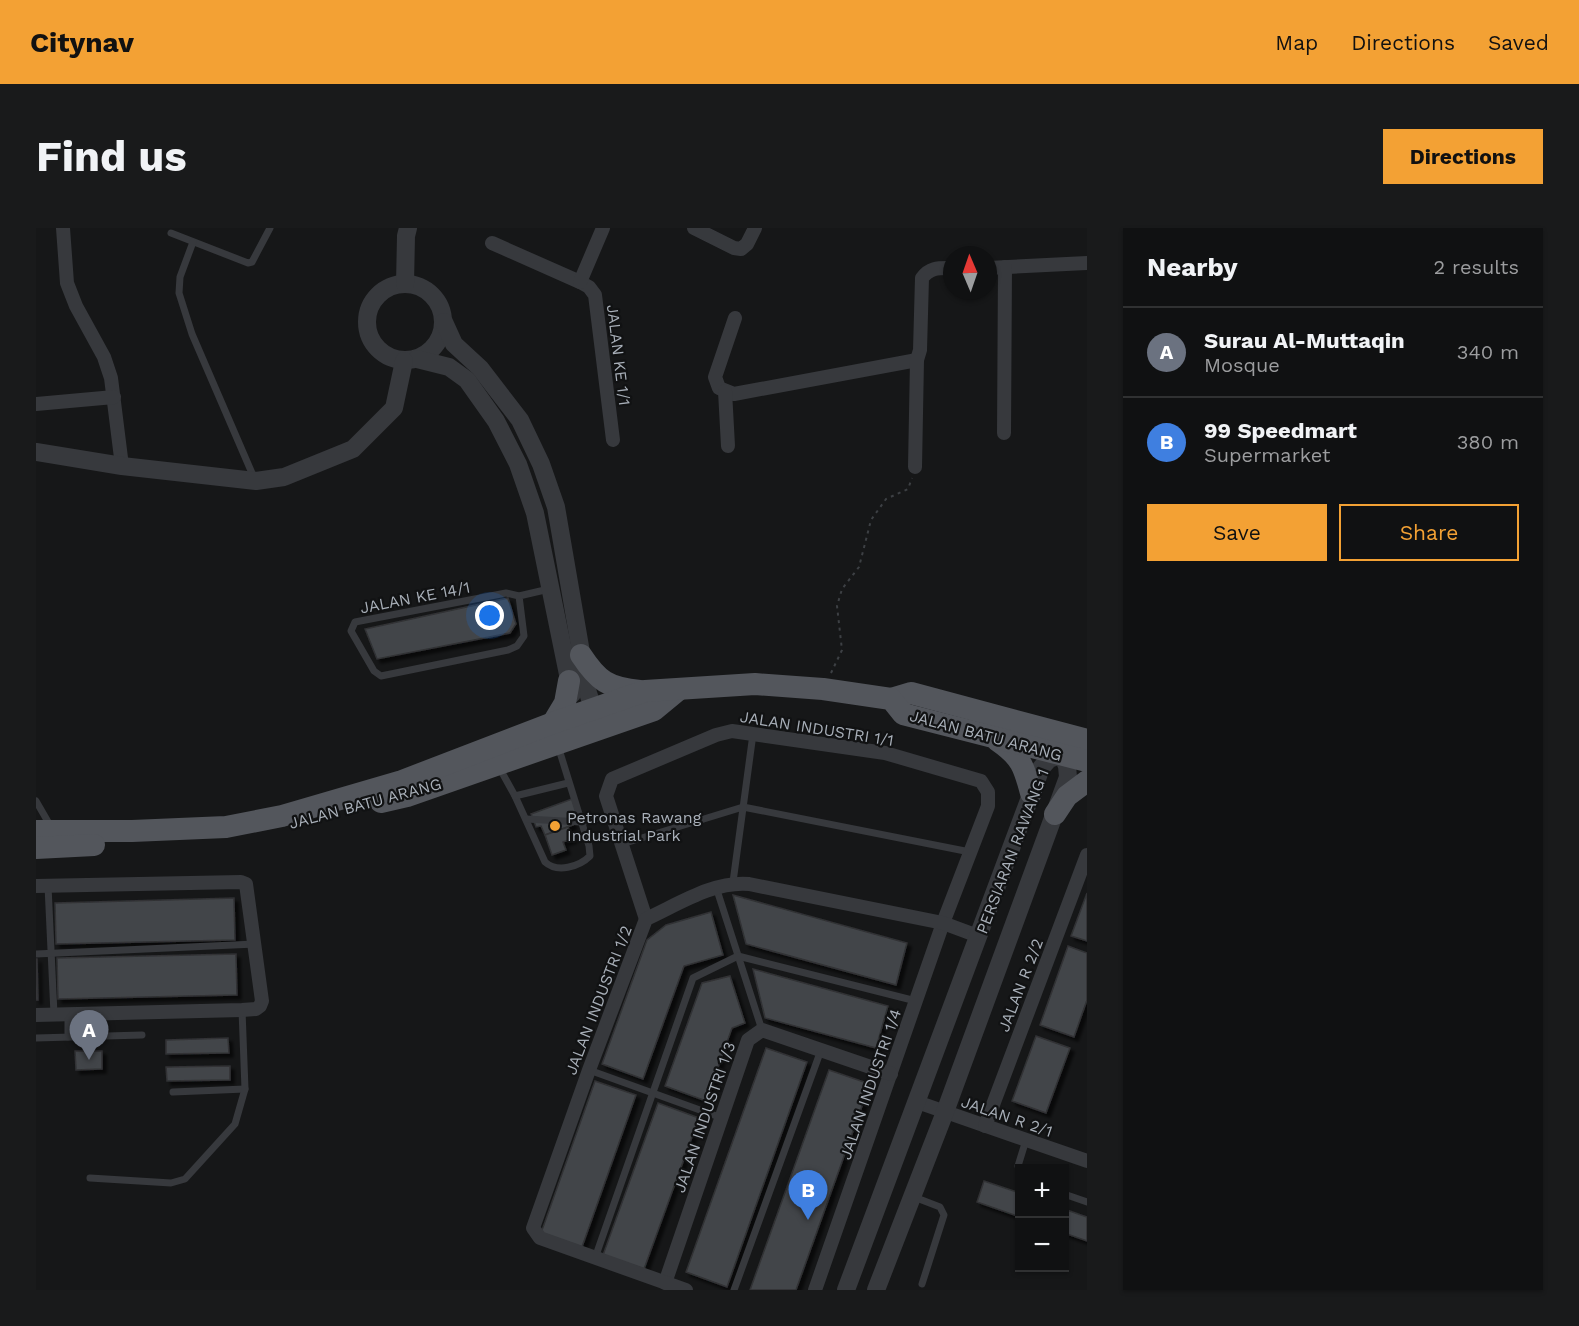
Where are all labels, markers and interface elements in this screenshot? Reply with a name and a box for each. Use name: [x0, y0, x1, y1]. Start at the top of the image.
text: Citynav: [30, 26, 134, 59]
text: Map: [1275, 30, 1318, 55]
text: Directions: [1351, 30, 1455, 55]
text: Saved: [1488, 30, 1549, 55]
button: Directions: [1383, 129, 1543, 184]
text: Find us: [36, 132, 187, 181]
north arrow: [943, 246, 997, 300]
text: Nearby: [1147, 252, 1238, 282]
text: 2 results: [1434, 255, 1519, 279]
street label: JALAN KE 1/1: [603, 303, 634, 407]
text: Surau Al-Muttaqin: [1204, 328, 1405, 353]
text: A: [1160, 340, 1173, 364]
text: 340 m: [1457, 340, 1519, 364]
text: Mosque: [1204, 353, 1280, 377]
text: 99 Speedmart: [1204, 418, 1357, 443]
text: B: [1160, 430, 1173, 454]
text: 380 m: [1457, 430, 1519, 454]
text: Supermarket: [1204, 443, 1330, 467]
button: Save: [1147, 504, 1327, 561]
button: Share: [1339, 504, 1519, 561]
street label: JALAN KE 14/1: [358, 578, 472, 617]
your location: [475, 601, 504, 630]
street label: JALAN BATU ARANG: [908, 706, 1064, 765]
street label: JALAN INDUSTRI 1/1: [739, 707, 895, 750]
street label: PERSIARAN RAWANG 1: [972, 766, 1053, 936]
street label: JALAN BATU ARANG: [287, 774, 443, 833]
place label: Petronas Rawang Industrial Park: [567, 808, 702, 845]
marker: Petronas Rawang Industrial Park: [548, 819, 562, 833]
street label: JALAN INDUSTRI 1/2: [561, 923, 636, 1078]
street label: JALAN R 2/2: [994, 936, 1047, 1034]
street label: JALAN INDUSTRI 1/4: [836, 1006, 905, 1162]
pin: A: [70, 1010, 108, 1060]
street label: JALAN INDUSTRI 1/3: [670, 1039, 739, 1195]
street label: JALAN R 2/1: [959, 1092, 1055, 1141]
map controls: [1015, 1164, 1069, 1272]
button: +: [1015, 1164, 1069, 1218]
pin: B: [788, 1170, 828, 1220]
button: −: [1015, 1218, 1069, 1272]

